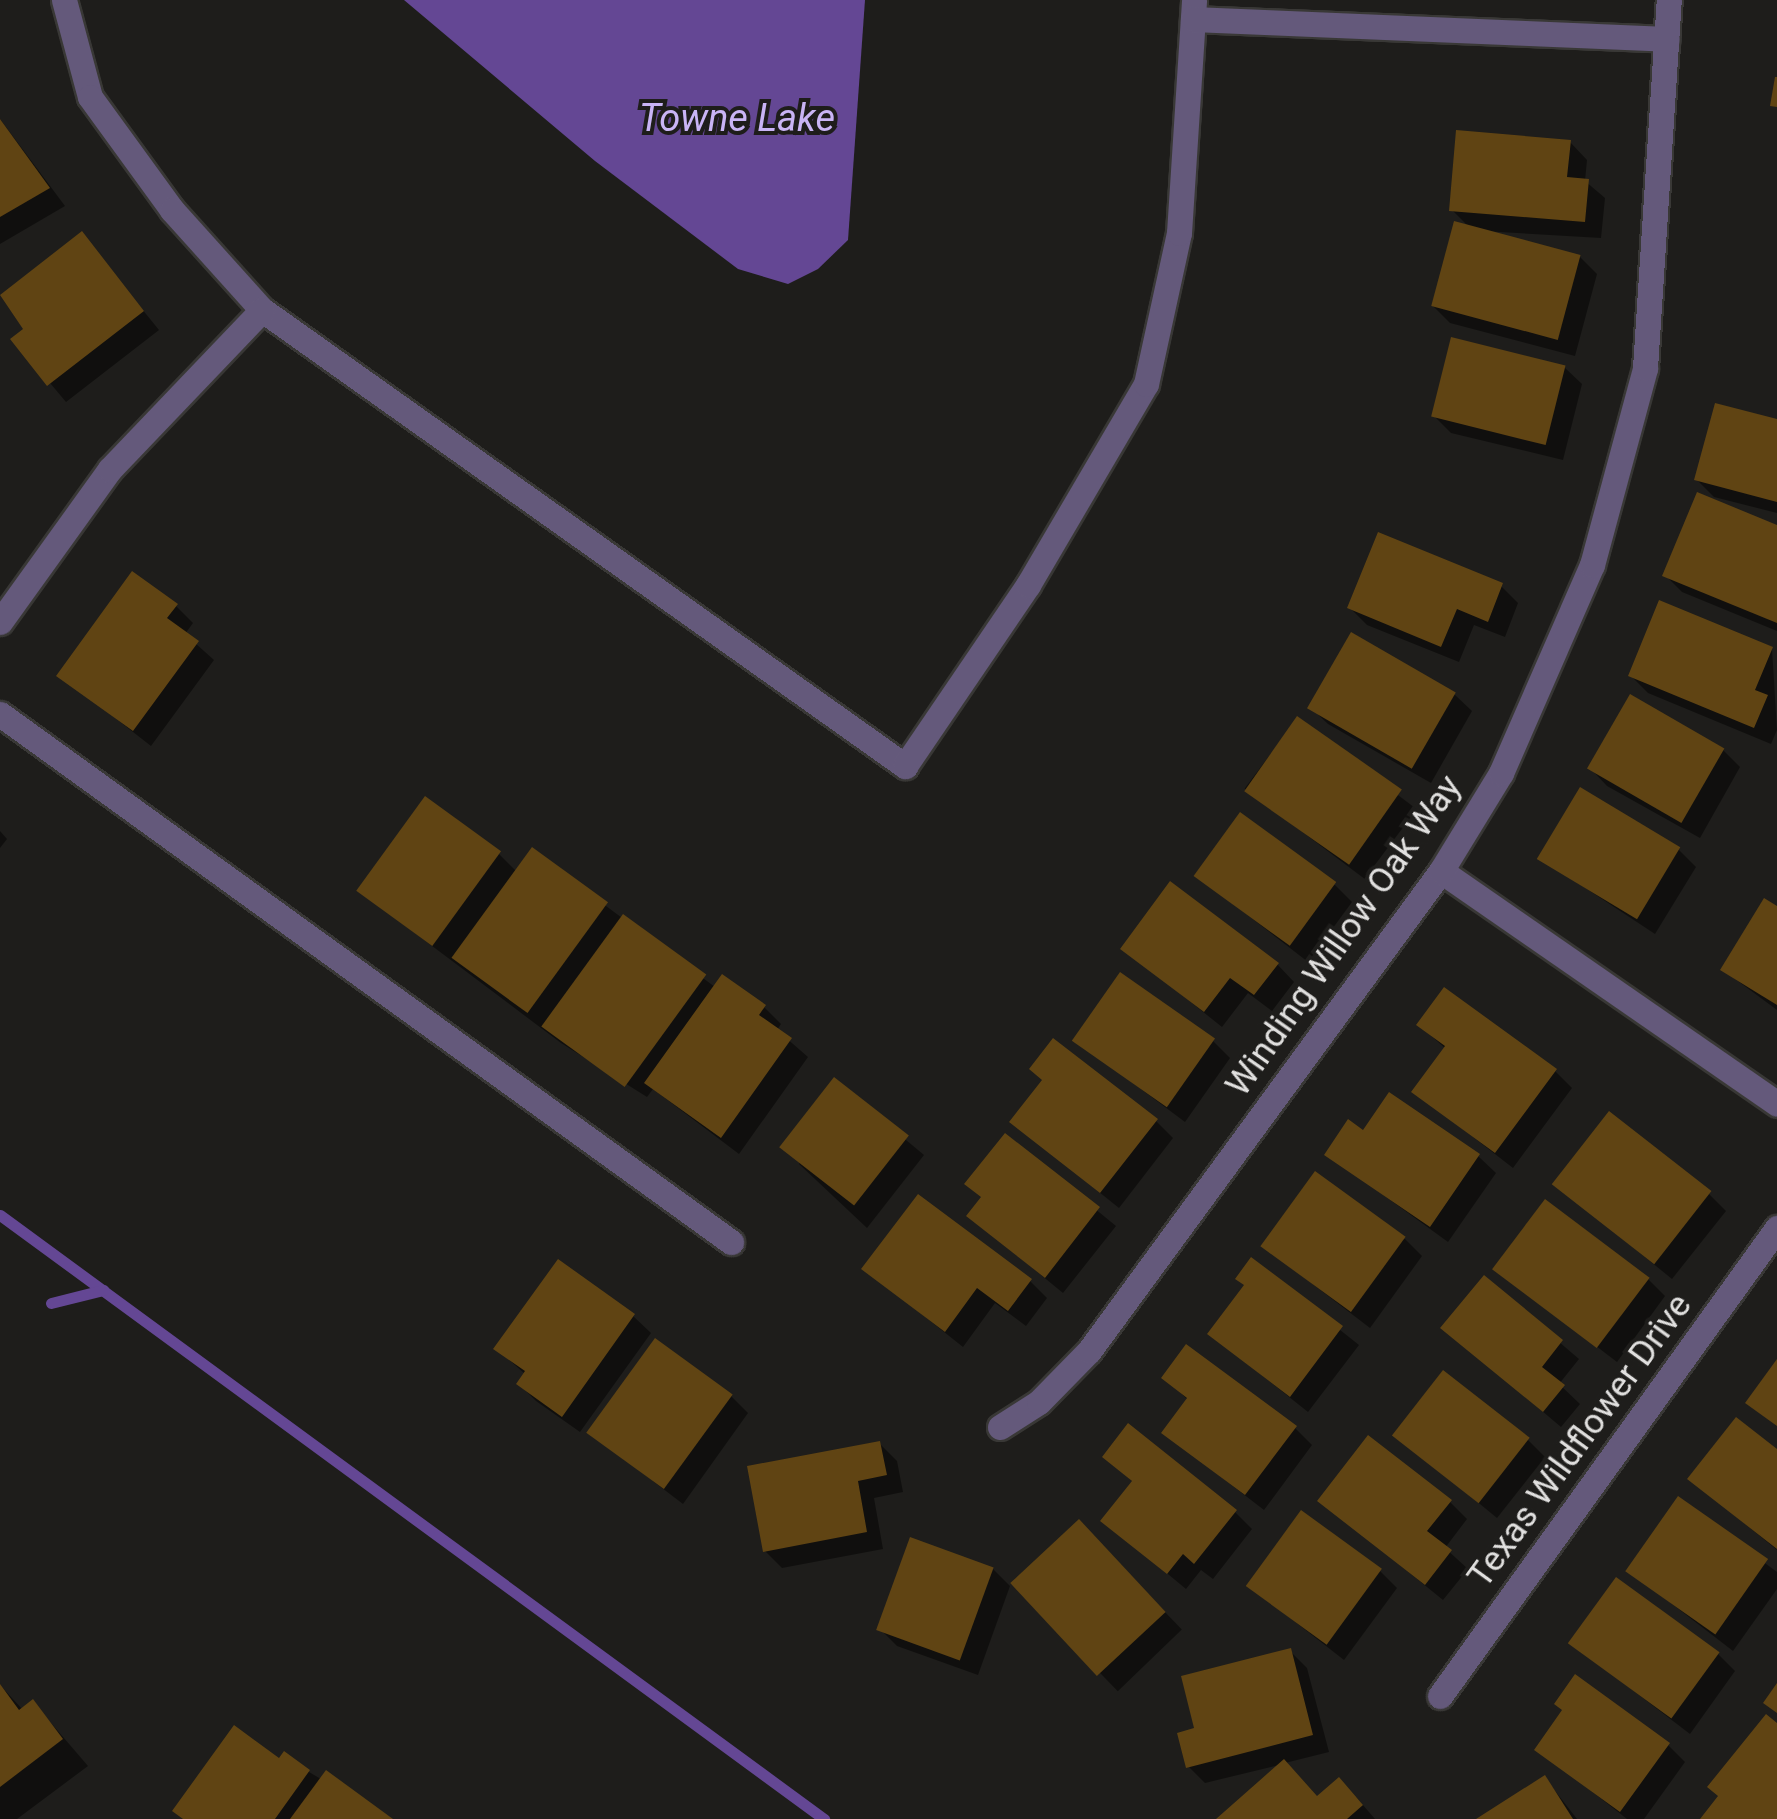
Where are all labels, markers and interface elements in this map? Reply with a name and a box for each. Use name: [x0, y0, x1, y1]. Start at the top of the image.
water label: Towne Lake: [639, 96, 835, 142]
street label: Winding Willow Oak Way: [1217, 768, 1471, 1104]
street label: Texas Wildflower Drive: [1459, 1286, 1701, 1596]

